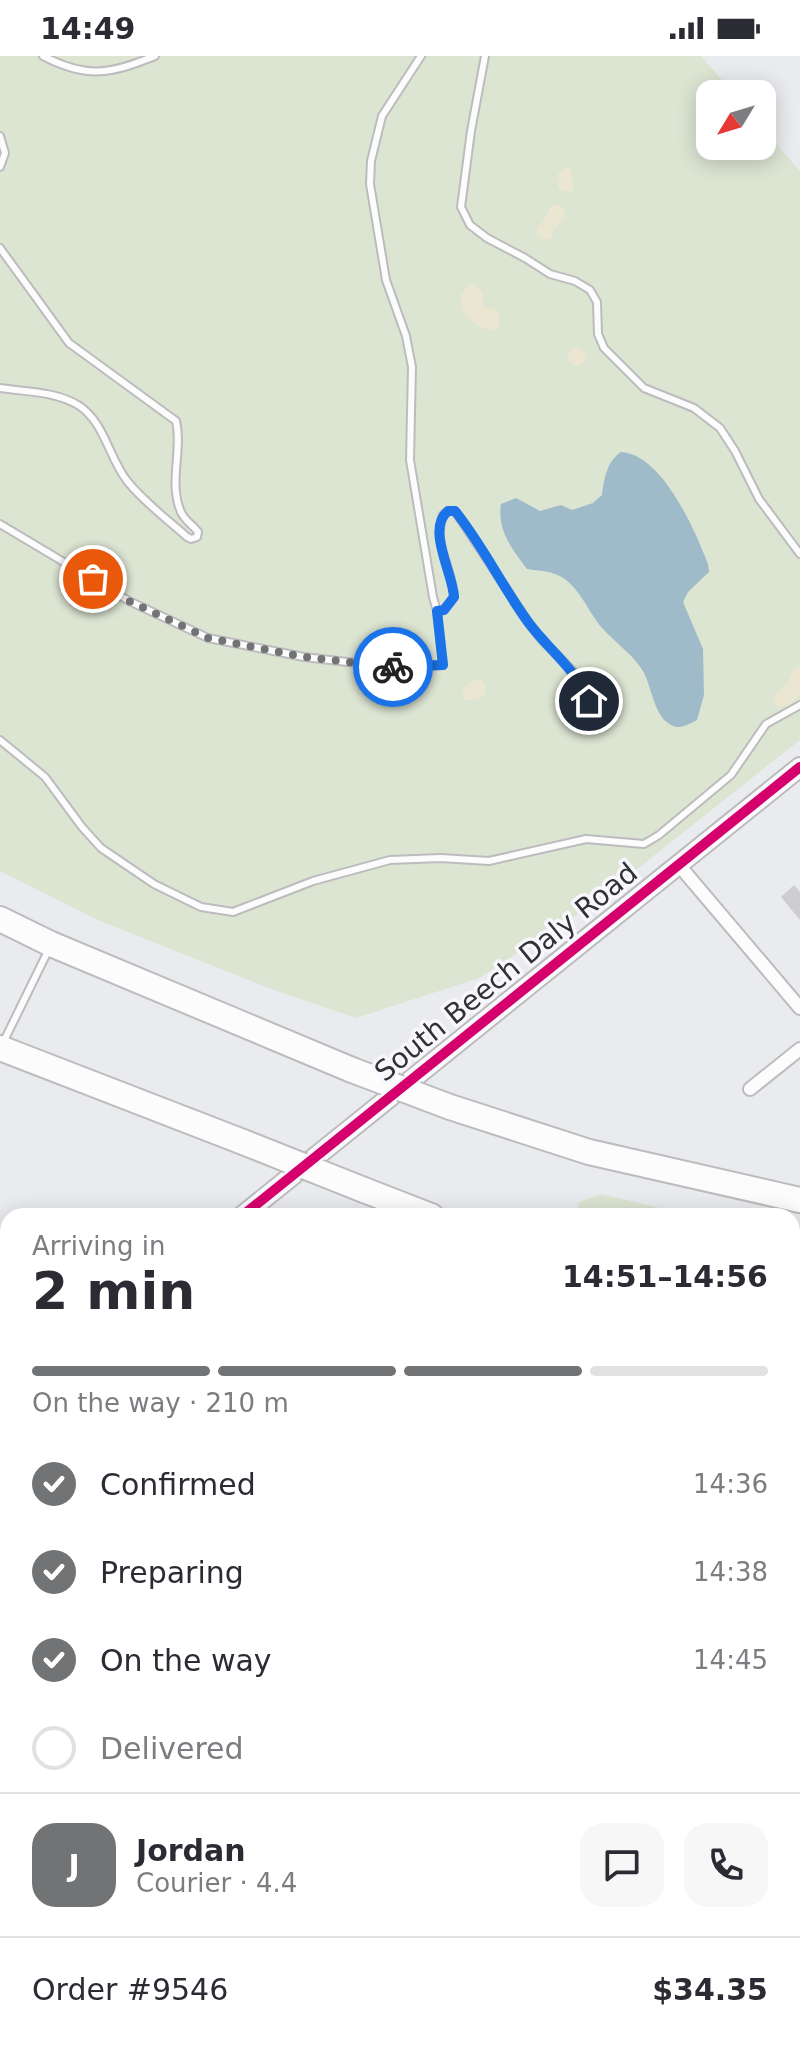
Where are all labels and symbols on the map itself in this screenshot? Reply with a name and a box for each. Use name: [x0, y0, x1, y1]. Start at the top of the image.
north arrow: [696, 80, 776, 160]
pin: [59, 545, 127, 613]
courier: [353, 627, 433, 707]
pin: [555, 667, 623, 735]
street label: South Beech Daly Road: [368, 856, 644, 1088]

